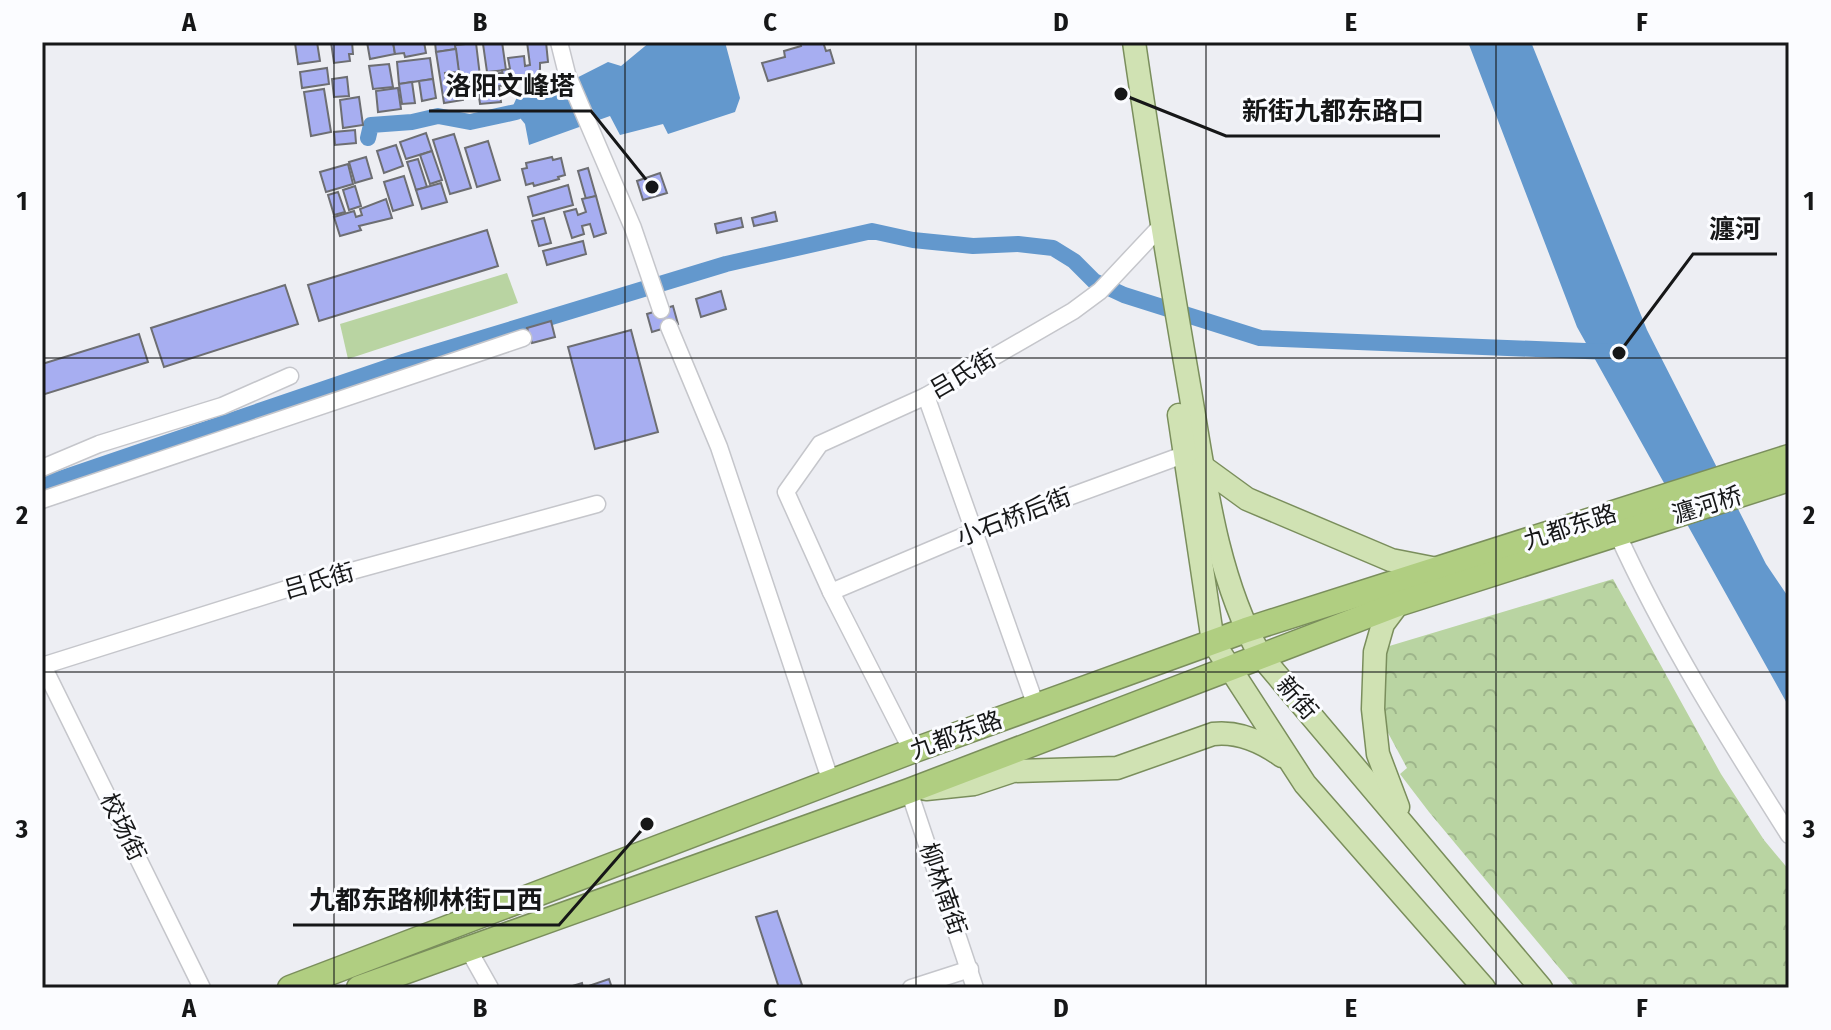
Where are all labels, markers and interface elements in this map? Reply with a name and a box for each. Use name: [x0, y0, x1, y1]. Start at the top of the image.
text: A: [181, 7, 197, 38]
text: B: [473, 7, 488, 38]
text: C: [763, 7, 777, 38]
text: D: [1053, 7, 1069, 38]
text: E: [1345, 7, 1357, 38]
text: F: [1636, 7, 1648, 38]
callout: 洛阳文峰塔: [429, 61, 591, 111]
text: 洛阳文峰塔: [445, 71, 575, 102]
callout: 新街九都东路口: [1226, 86, 1440, 136]
text: 新街九都东路口: [1242, 96, 1424, 127]
text: 1: [17, 186, 28, 217]
text: 1: [1804, 186, 1815, 217]
callout: 瀍河: [1693, 204, 1777, 254]
text: 瀍河: [1709, 214, 1761, 245]
street label: 吕氏街: [925, 344, 1001, 404]
street label: 瀍河桥: [1668, 481, 1746, 529]
street label: 小石桥后街: [953, 482, 1075, 552]
street label: 九都东路: [1520, 499, 1620, 555]
text: 2: [15, 500, 28, 531]
text: 2: [1802, 500, 1815, 531]
street label: 吕氏街: [281, 558, 357, 604]
street label: 新街: [1271, 671, 1323, 725]
street label: 九都东路: [906, 705, 1006, 765]
street label: 校场街: [95, 789, 151, 865]
text: 3: [15, 814, 28, 845]
text: 3: [1802, 814, 1815, 845]
street label: 柳林南街: [914, 839, 972, 939]
callout: 九都东路柳林街口西: [293, 875, 559, 925]
text: 九都东路柳林街口西: [309, 885, 543, 916]
text: A: [181, 993, 197, 1024]
text: B: [473, 993, 488, 1024]
text: C: [763, 993, 777, 1024]
text: D: [1053, 993, 1069, 1024]
text: E: [1345, 993, 1357, 1024]
text: F: [1636, 993, 1648, 1024]

